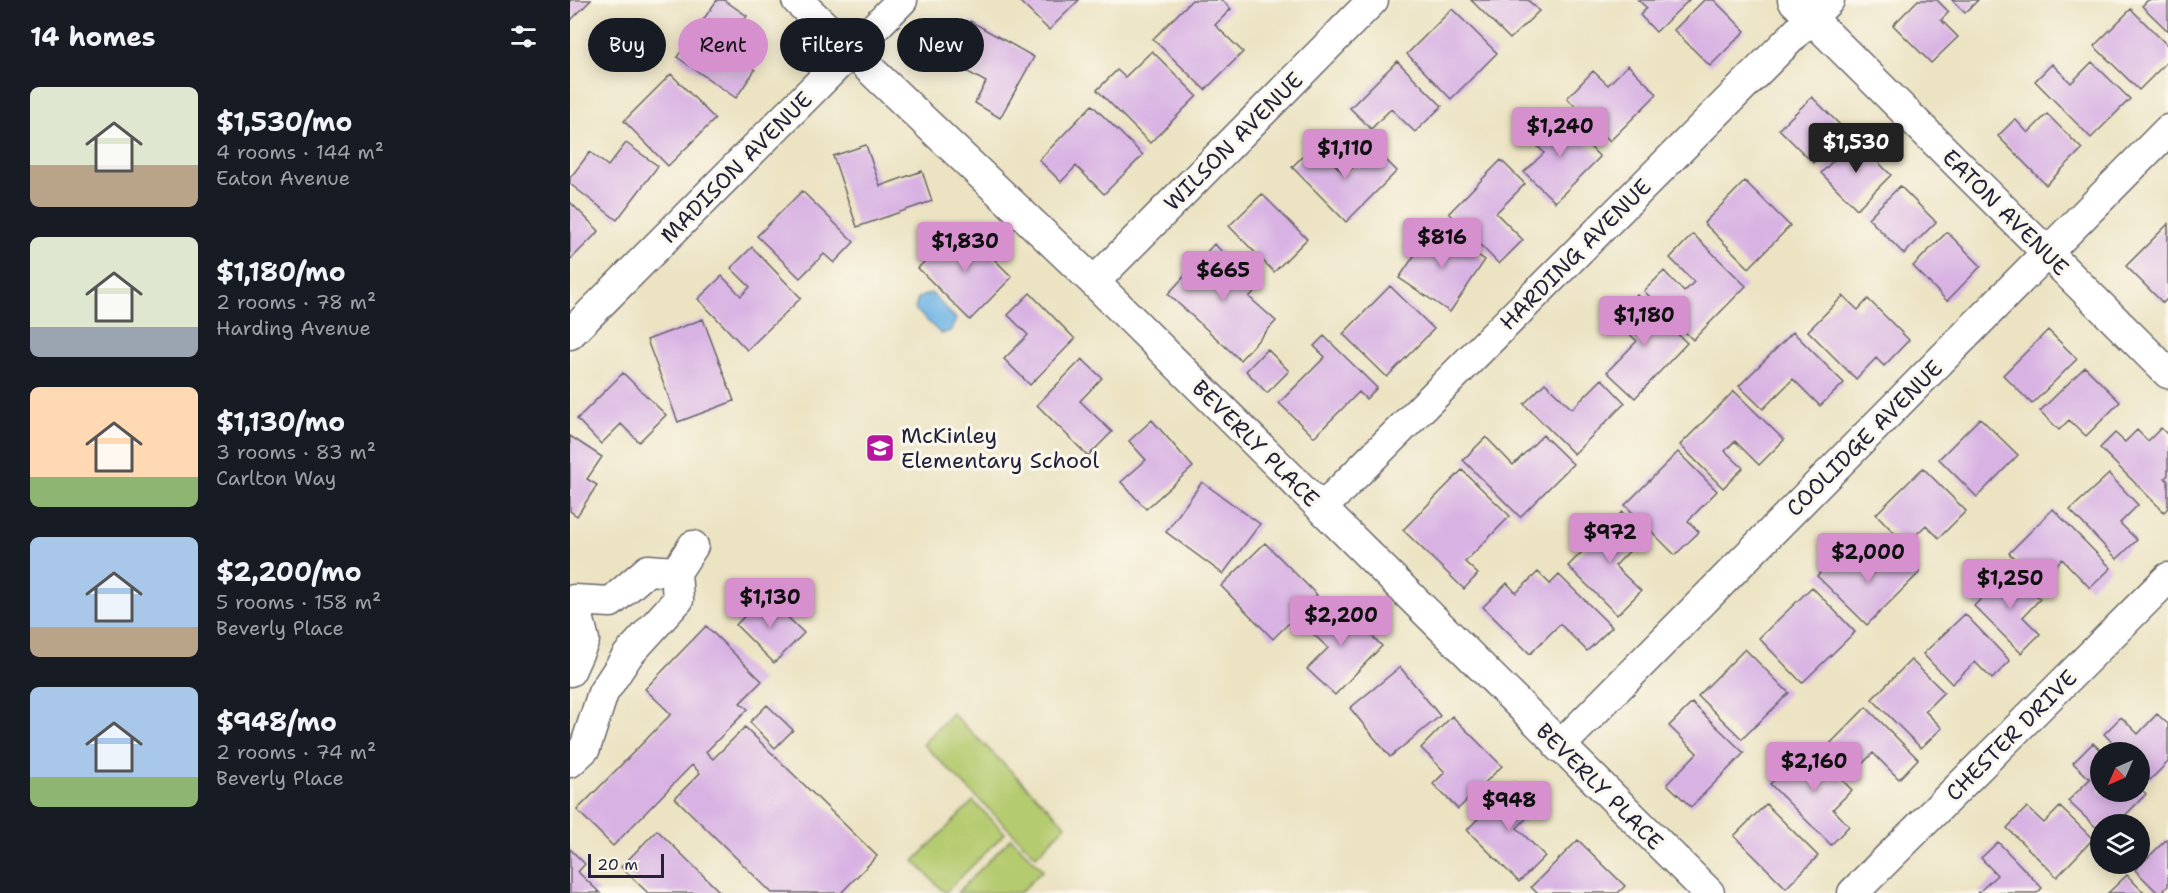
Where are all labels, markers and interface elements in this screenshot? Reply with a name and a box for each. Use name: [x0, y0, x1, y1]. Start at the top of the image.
chip: Buy: [588, 18, 666, 72]
chip: Rent: [678, 18, 768, 72]
chip: Filters: [780, 18, 885, 72]
chip: New: [897, 18, 984, 72]
text: 14 homes: [30, 19, 156, 54]
icon: filters: [507, 20, 540, 53]
street label: WILSON AVENUE: [1158, 66, 1309, 217]
street label: MADISON AVENUE: [654, 85, 819, 250]
text: $1,530/mo: [216, 104, 352, 139]
pin: $1,240: [1511, 107, 1609, 158]
icon: home: [78, 111, 150, 183]
text: $1,240: [1526, 113, 1594, 139]
pin: $1,530: [1807, 123, 1905, 174]
pin: $1,110: [1296, 129, 1394, 180]
text: $1,530: [1823, 129, 1889, 155]
text: $1,110: [1317, 135, 1373, 161]
text: 4 rooms · 144 m²: [216, 139, 384, 165]
street label: EATON AVENUE: [1936, 143, 2075, 282]
text: Eaton Avenue: [216, 165, 350, 191]
street label: HARDING AVENUE: [1493, 172, 1657, 336]
pin: $816: [1406, 218, 1478, 269]
pin: $1,830: [916, 222, 1014, 273]
text: $816: [1417, 224, 1467, 250]
text: $1,830: [931, 228, 999, 254]
pin: $665: [1187, 251, 1259, 302]
text: $1,180/mo: [216, 254, 346, 289]
text: $665: [1196, 257, 1250, 283]
icon: home: [78, 261, 150, 333]
text: 2 rooms · 78 m²: [216, 289, 376, 315]
pin: $1,180: [1595, 296, 1693, 347]
text: $1,180: [1613, 302, 1675, 328]
text: Harding Avenue: [216, 315, 371, 341]
street label: COOLIDGE AVENUE: [1780, 354, 1949, 523]
street label: BEVERLY PLACE: [1186, 374, 1325, 513]
text: $1,130/mo: [216, 404, 345, 439]
icon: home: [78, 411, 150, 483]
place label: McKinley Elementary School: [901, 421, 1099, 475]
school or university icon: McKinley Elementary School: [864, 432, 896, 464]
text: 3 rooms · 83 m²: [216, 439, 376, 465]
text: Carlton Way: [216, 465, 336, 491]
pin: $972: [1574, 513, 1646, 564]
text: $972: [1583, 519, 1637, 545]
pin: $2,000: [1819, 533, 1917, 584]
text: $2,000: [1831, 539, 1905, 565]
text: $2,200/mo: [216, 554, 362, 589]
pin: $1,250: [1961, 559, 2059, 610]
icon: home: [78, 561, 150, 633]
text: $1,250: [1977, 565, 2043, 591]
pin: $1,130: [721, 578, 819, 629]
text: $1,130: [739, 584, 801, 610]
text: 5 rooms · 158 m²: [216, 589, 381, 615]
pin: $2,200: [1292, 596, 1390, 647]
text: $2,200: [1304, 602, 1378, 628]
text: Beverly Place: [216, 615, 344, 641]
street label: CHESTER DRIVE: [1939, 663, 2083, 807]
text: $948/mo: [216, 704, 337, 739]
icon: home: [78, 711, 150, 783]
street label: BEVERLY PLACE: [1530, 717, 1669, 856]
text: 2 rooms · 74 m²: [216, 739, 376, 765]
pin: $2,160: [1765, 742, 1863, 793]
north arrow: [2090, 742, 2150, 802]
map controls: [2090, 742, 2150, 874]
text: $2,160: [1780, 748, 1848, 774]
text: Beverly Place: [216, 765, 344, 791]
pin: $948: [1473, 781, 1545, 832]
text: $948: [1482, 787, 1536, 813]
button: layers: [2090, 814, 2150, 874]
scale bar: [588, 851, 664, 878]
text: 20 m: [597, 854, 638, 875]

